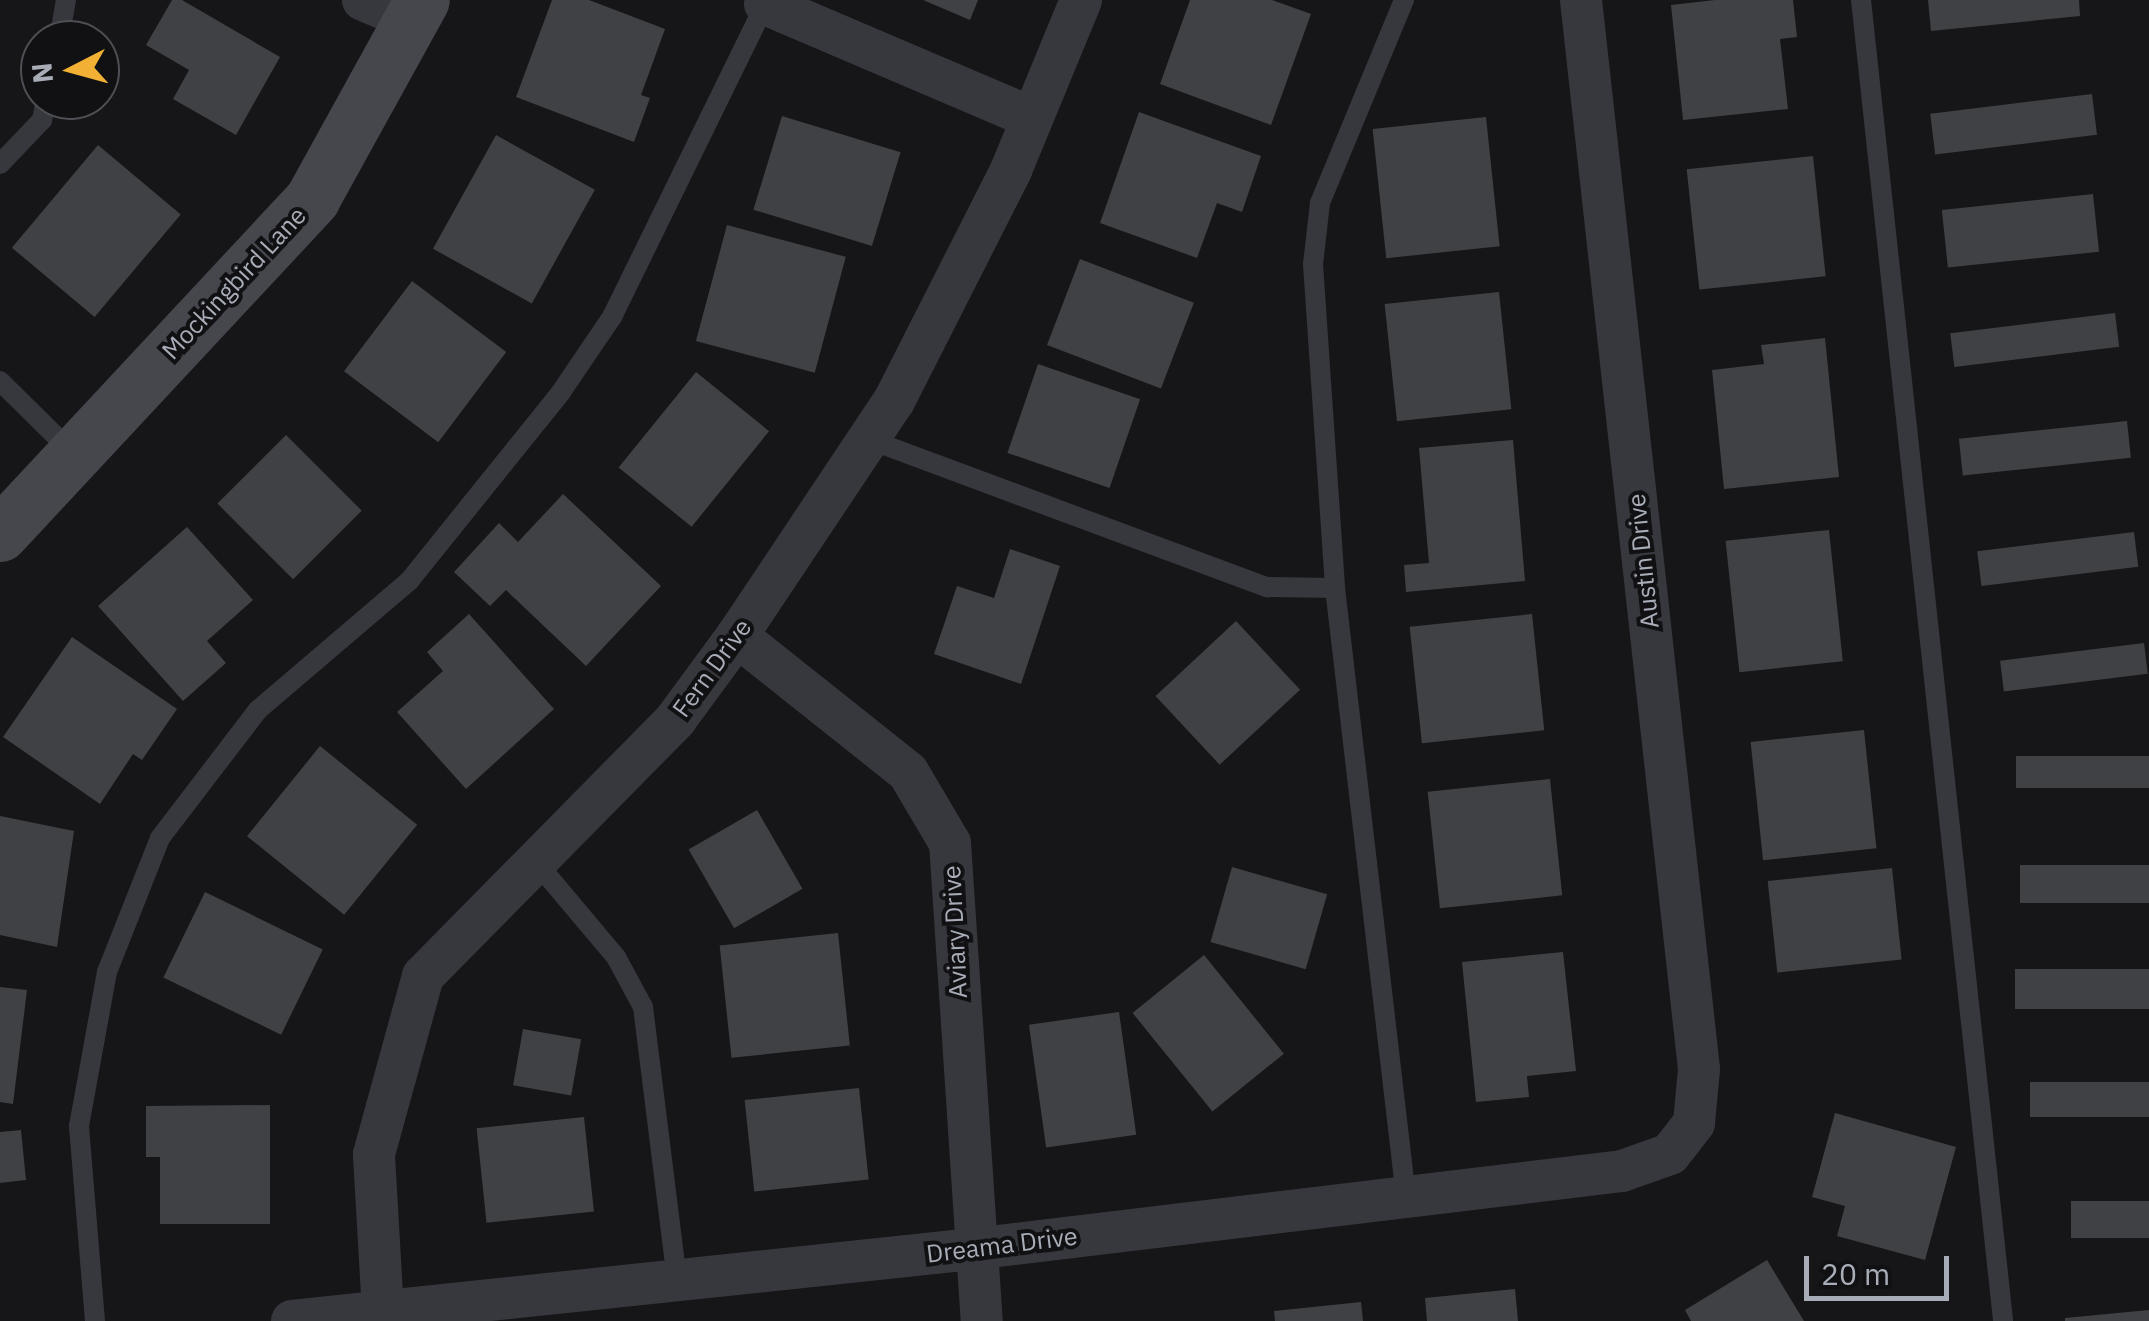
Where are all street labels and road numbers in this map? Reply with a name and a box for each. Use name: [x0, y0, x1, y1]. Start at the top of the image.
street label: Mockingbird Lane: [156, 200, 312, 366]
street label: Austin Drive: [1621, 492, 1665, 630]
street label: Fern Drive: [666, 613, 758, 723]
street label: Aviary Drive: [937, 865, 973, 999]
street label: Dreama Drive: [925, 1221, 1079, 1269]

